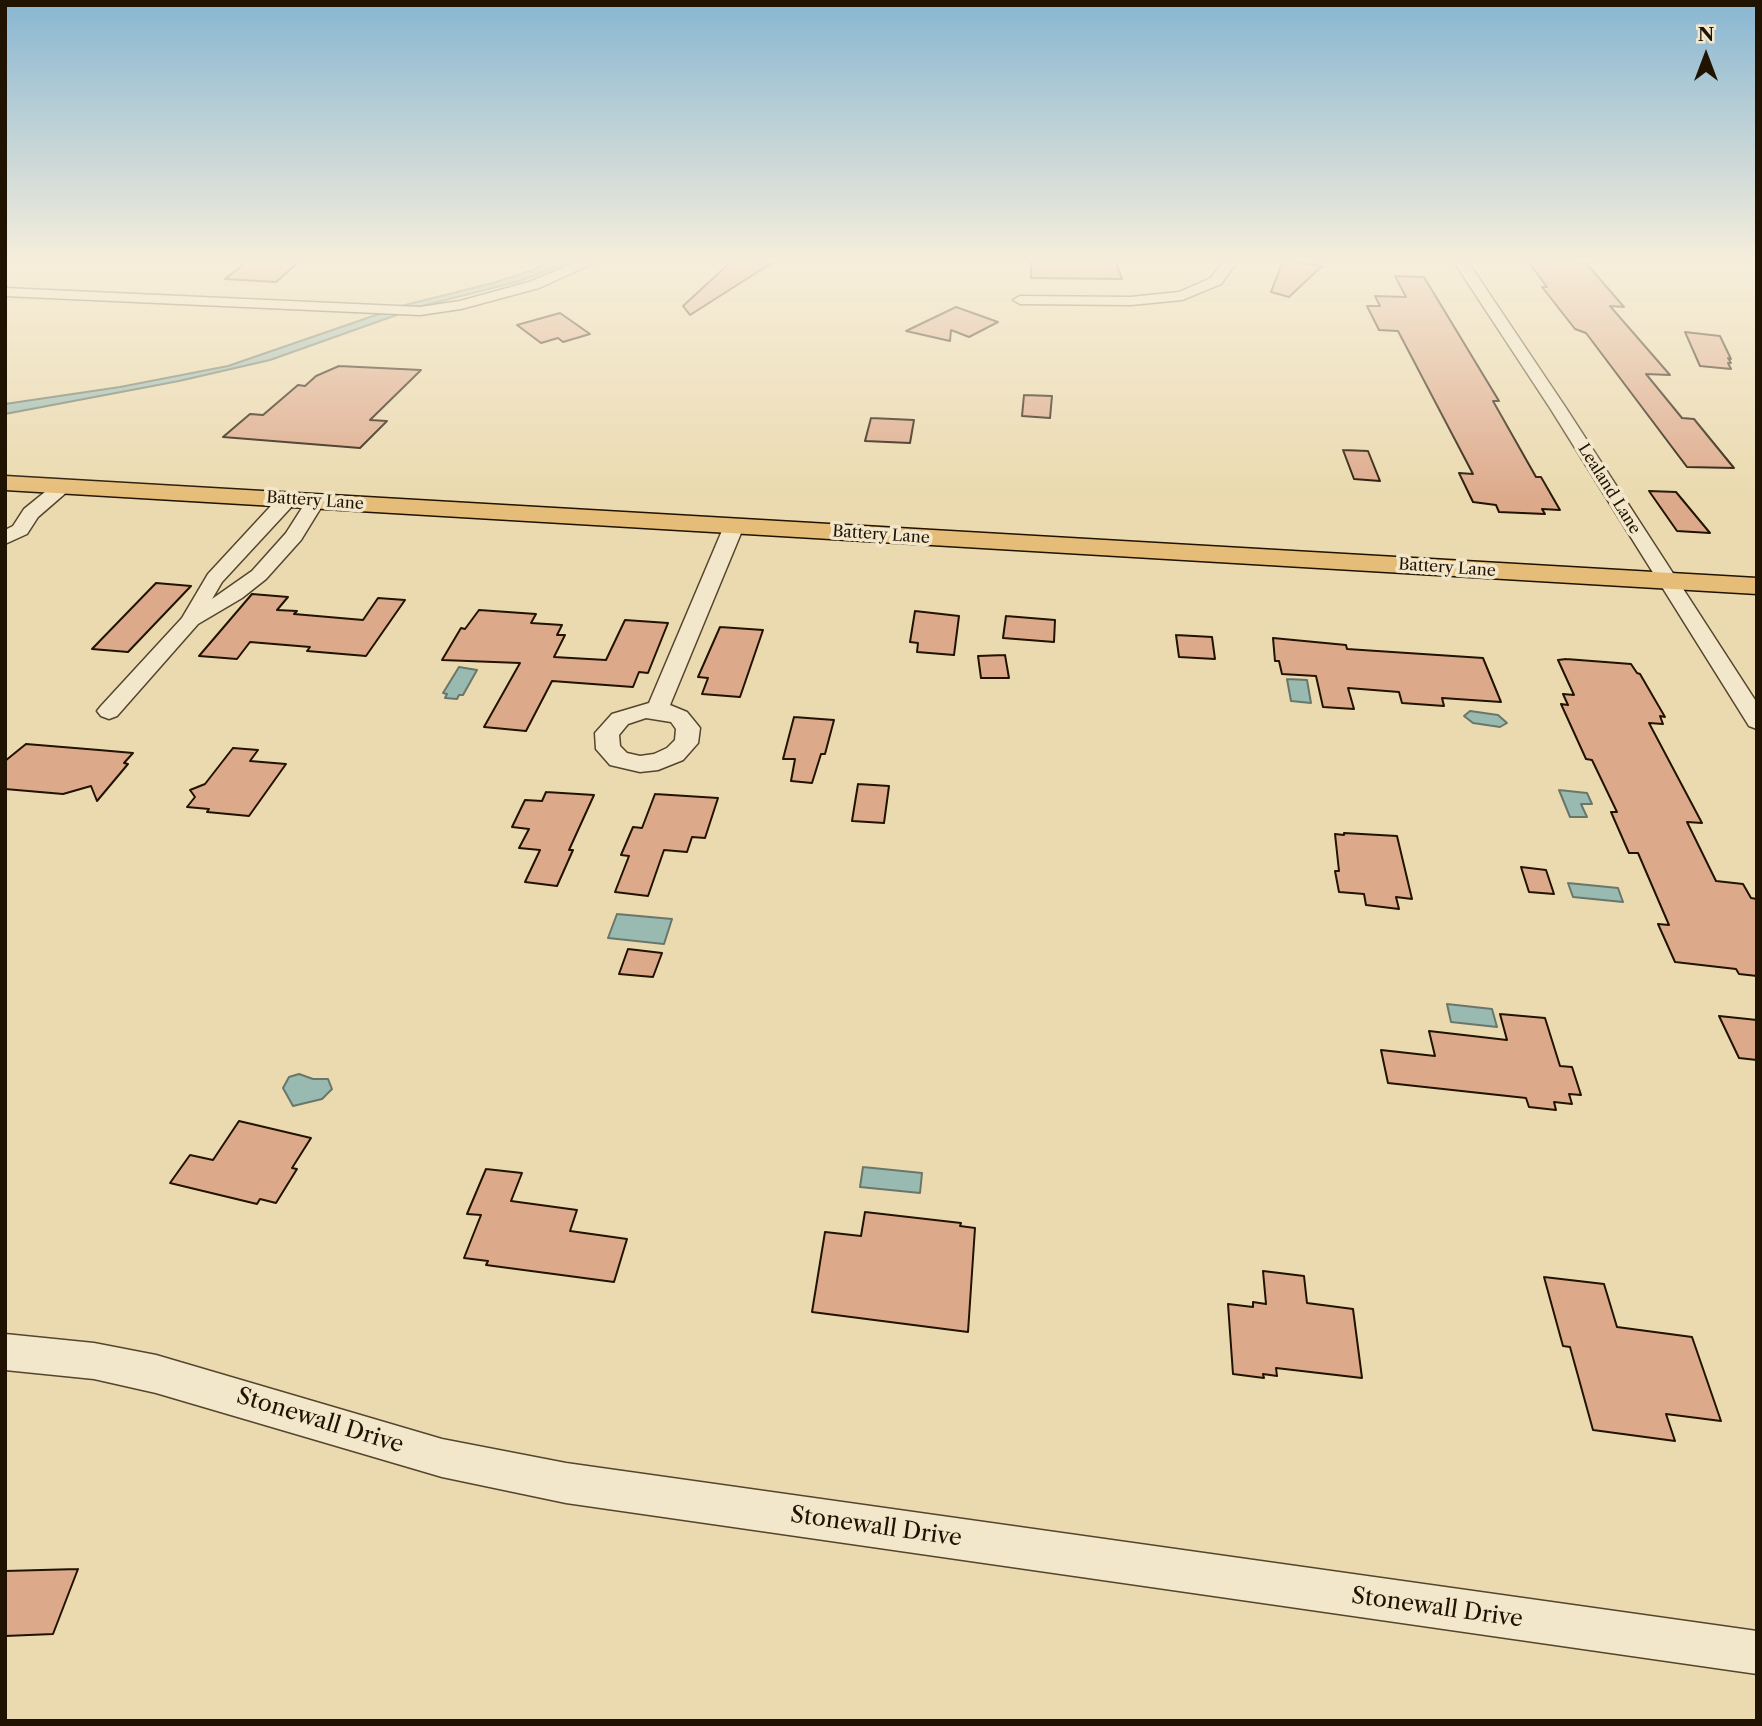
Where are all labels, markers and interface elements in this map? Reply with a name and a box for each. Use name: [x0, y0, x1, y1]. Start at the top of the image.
north arrow: [1671, 21, 1741, 91]
text: N: [1698, 23, 1714, 46]
street label: Lealand Lane: [1574, 440, 1644, 538]
street label: Battery Lane: [266, 488, 364, 514]
street label: Battery Lane: [832, 522, 930, 548]
street label: Battery Lane: [1398, 555, 1496, 581]
street label: Stonewall Drive: [233, 1383, 407, 1459]
street label: Stonewall Drive: [788, 1501, 964, 1553]
street label: Stonewall Drive: [1349, 1582, 1525, 1634]

